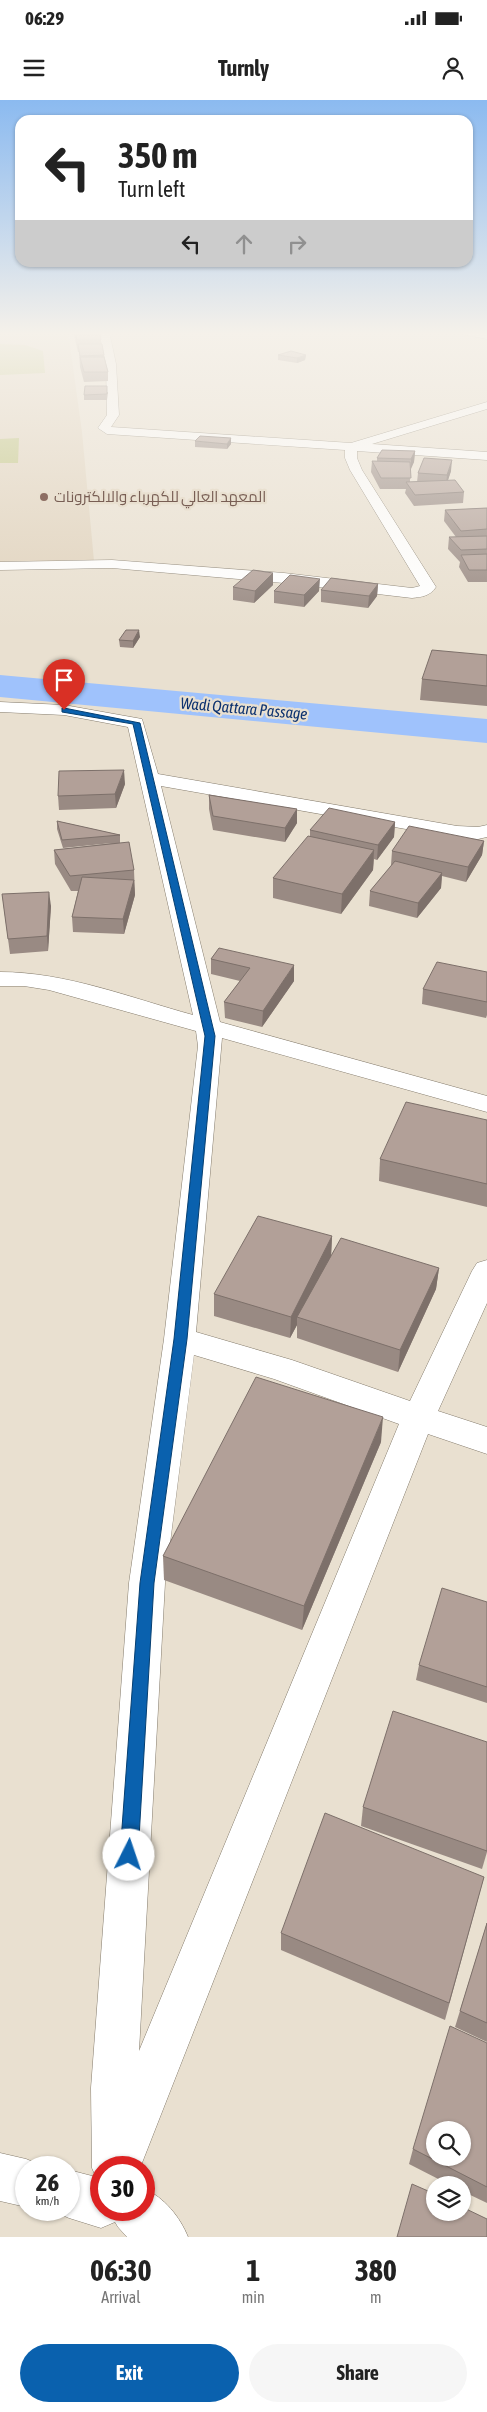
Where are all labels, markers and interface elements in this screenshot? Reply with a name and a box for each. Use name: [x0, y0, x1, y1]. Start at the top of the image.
text: 06:29: [25, 7, 64, 29]
icon: menu: [20, 54, 48, 82]
icon: person: [439, 54, 467, 82]
text: Turnly: [218, 55, 269, 81]
icon: left: [35, 135, 100, 200]
text: 350 m: [118, 135, 197, 175]
text: Turn left: [118, 176, 185, 202]
icon: left: [177, 230, 205, 258]
icon: ahead: [230, 230, 258, 258]
icon: right: [283, 230, 311, 258]
place label: المعهد العالي للكهرباء والالكترونات: [54, 488, 266, 509]
marker: المعهد العالي للكهرباء والالكترونات: [38, 491, 50, 503]
pin: [43, 659, 85, 710]
icon: arrive: [50, 666, 78, 694]
water label: Wadi Qattara Passage: [180, 693, 308, 724]
position arrow: [102, 1828, 154, 1880]
map controls: [426, 2121, 471, 2221]
button: search: [426, 2121, 471, 2166]
speed limit sign: 30: [90, 2156, 155, 2221]
text: 26: [36, 2168, 59, 2196]
button: layers: [426, 2176, 471, 2221]
text: km/h: [36, 2194, 59, 2208]
text: 06:30: [90, 2253, 152, 2287]
text: 1: [246, 2253, 260, 2287]
text: 380: [355, 2253, 397, 2287]
text: Arrival: [101, 2288, 140, 2306]
text: min: [242, 2288, 265, 2306]
text: m: [370, 2288, 382, 2306]
button: Exit: [20, 2344, 239, 2402]
button: Share: [249, 2344, 467, 2402]

